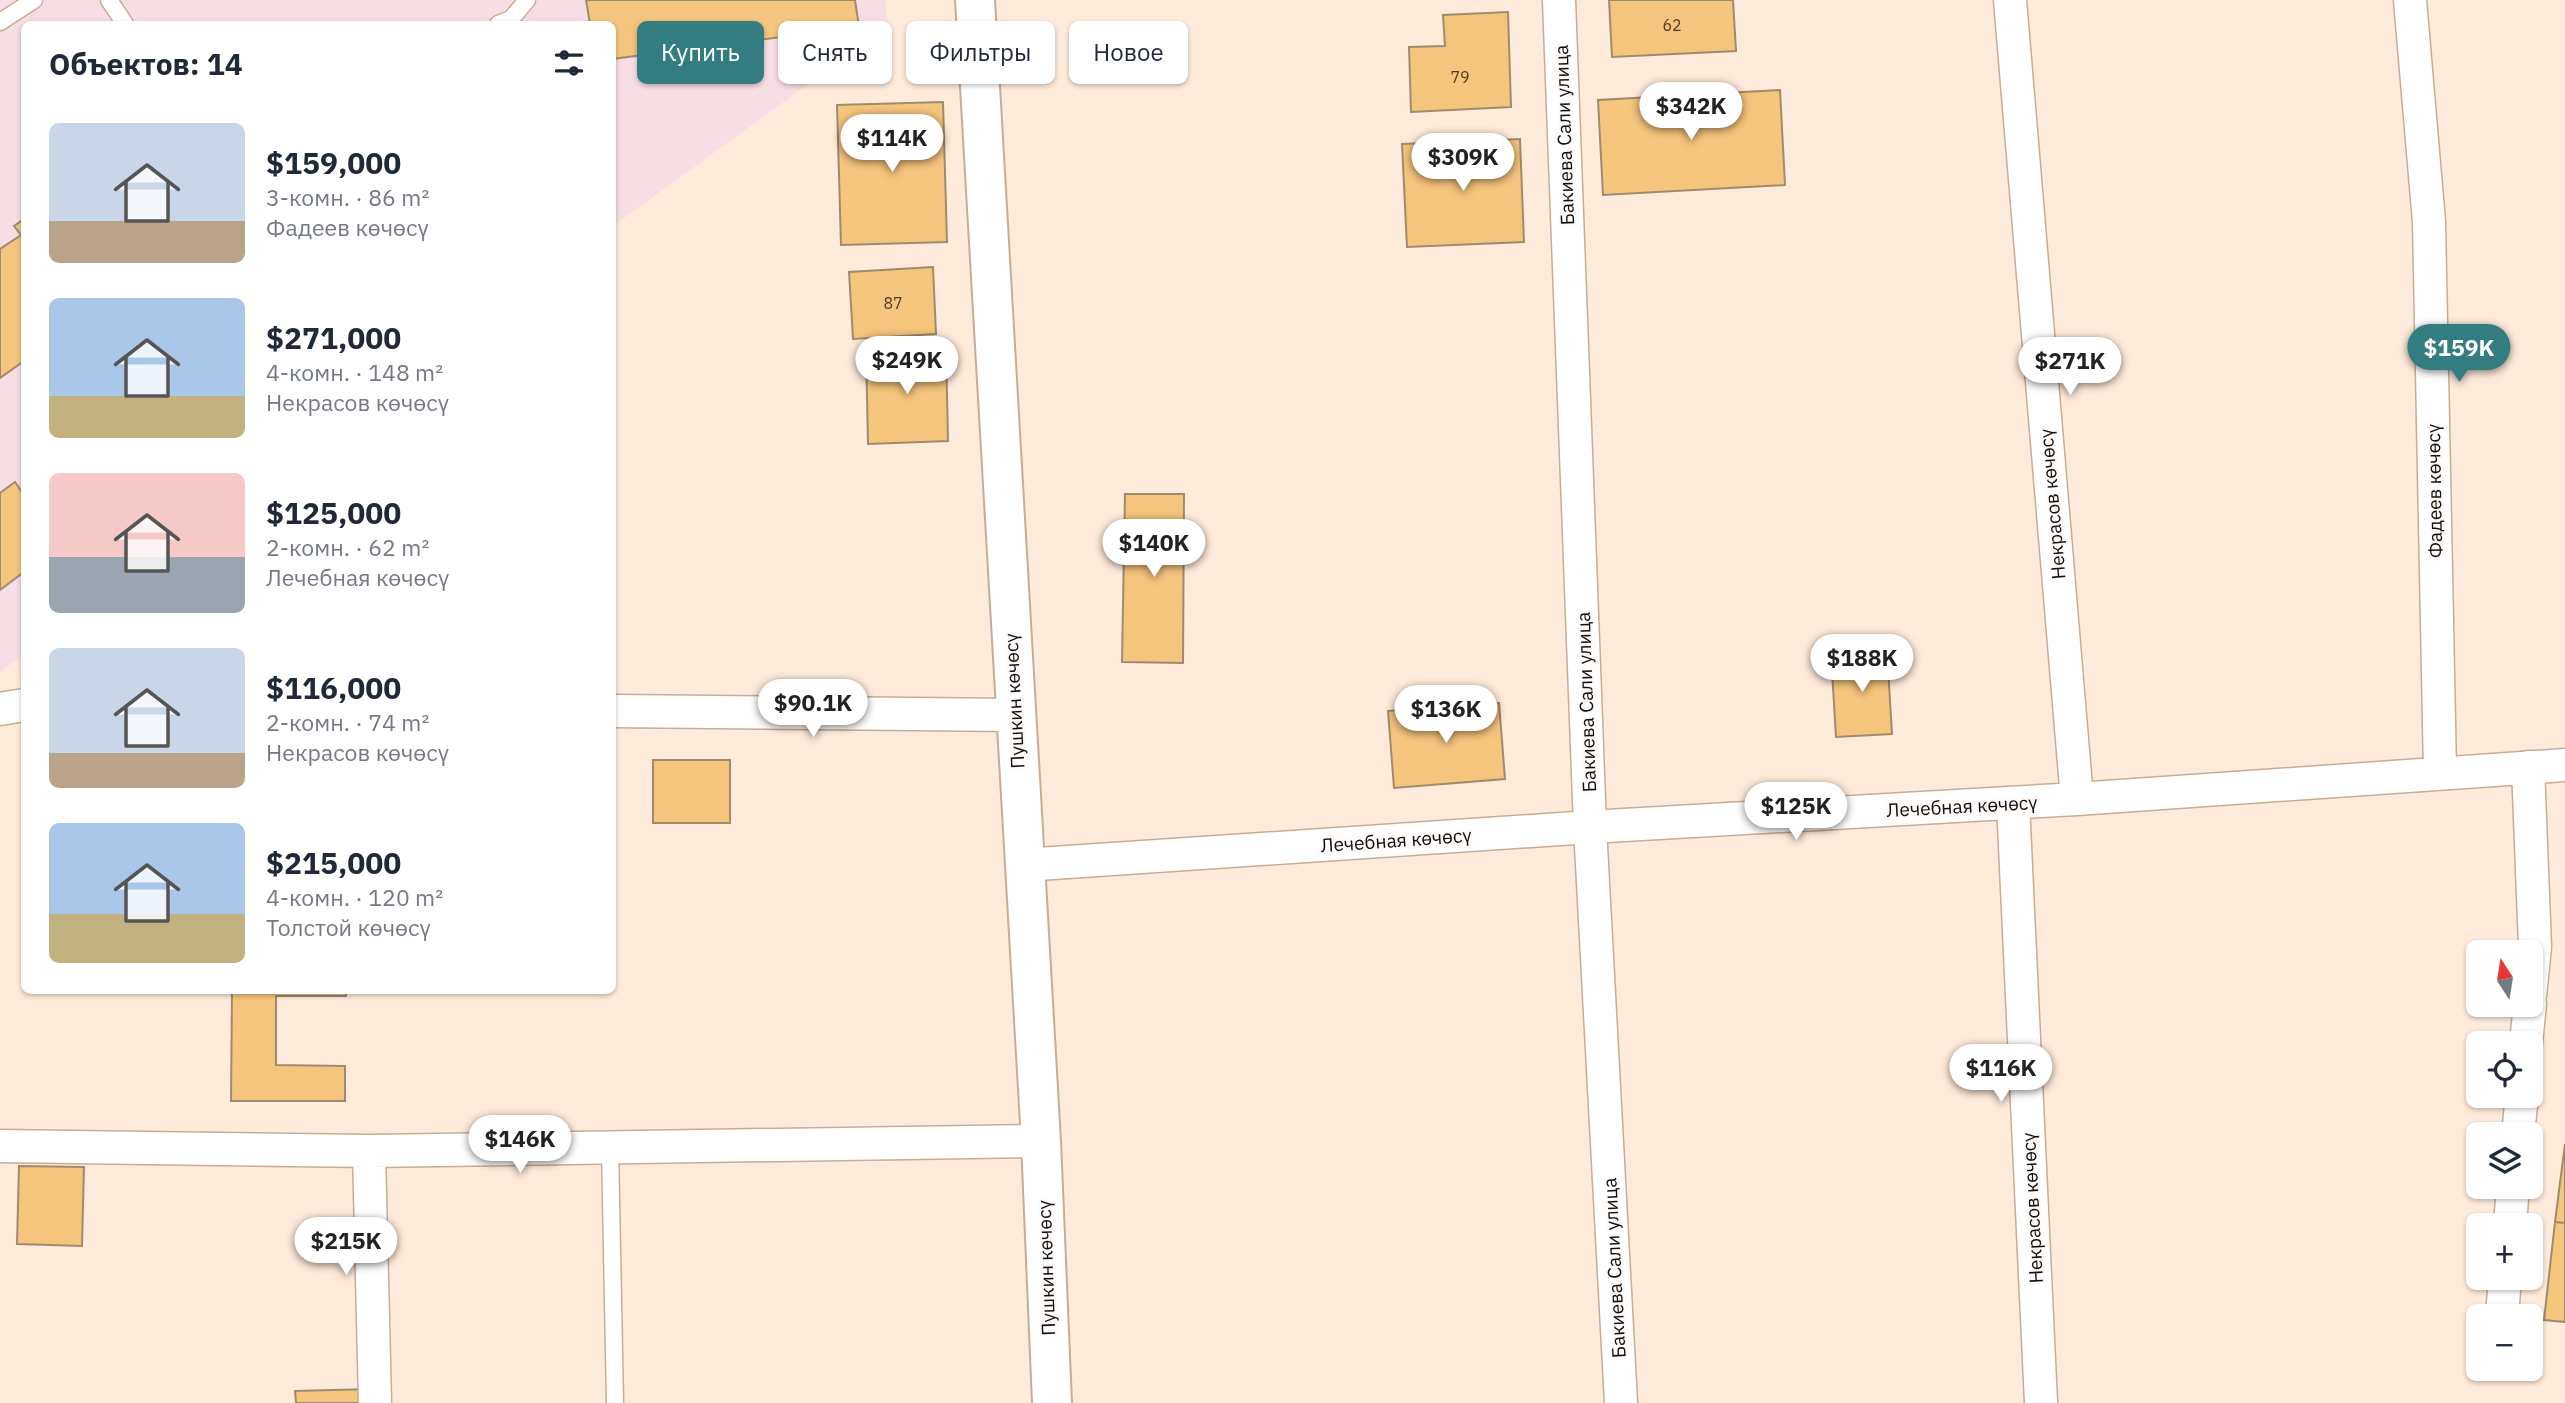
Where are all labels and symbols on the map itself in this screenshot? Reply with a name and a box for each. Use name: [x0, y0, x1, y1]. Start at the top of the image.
house number: 62: [1662, 15, 1682, 35]
street label: Бакиева Сали улица: [1549, 44, 1579, 226]
house number: 79: [1450, 67, 1470, 87]
pin: $342K: [1642, 82, 1740, 142]
pin: $114K: [843, 114, 941, 174]
pin: $309K: [1414, 134, 1512, 193]
house number: 87: [883, 293, 903, 313]
pin: $159K: [2410, 324, 2508, 384]
pin: $249K: [858, 336, 956, 396]
pin: $271K: [2021, 338, 2119, 397]
street label: Фадеев көчөсү: [2421, 424, 2447, 558]
street label: Некрасов көчөсү: [2033, 428, 2071, 580]
pin: $140K: [1105, 520, 1203, 579]
street label: Бакиева Сали улица: [1571, 611, 1601, 793]
street label: Пушкин көчөсү: [998, 633, 1030, 769]
pin: $188K: [1813, 634, 1911, 694]
pin: $90.1K: [756, 680, 870, 739]
pin: $136K: [1397, 686, 1495, 745]
pin: $125K: [1747, 782, 1845, 842]
street label: Лечебная көчөсү: [1886, 790, 2038, 822]
street label: Лечебная көчөсү: [1320, 823, 1472, 857]
north arrow: [2466, 940, 2543, 1017]
pin: $116K: [1952, 1044, 2050, 1104]
pin: $146K: [471, 1116, 569, 1175]
street label: Некрасов көчөсү: [2016, 1132, 2048, 1284]
street label: Бакиева Сали улица: [1597, 1177, 1631, 1359]
street label: Пушкин көчөсү: [1032, 1200, 1060, 1336]
pin: $215K: [297, 1218, 395, 1277]

